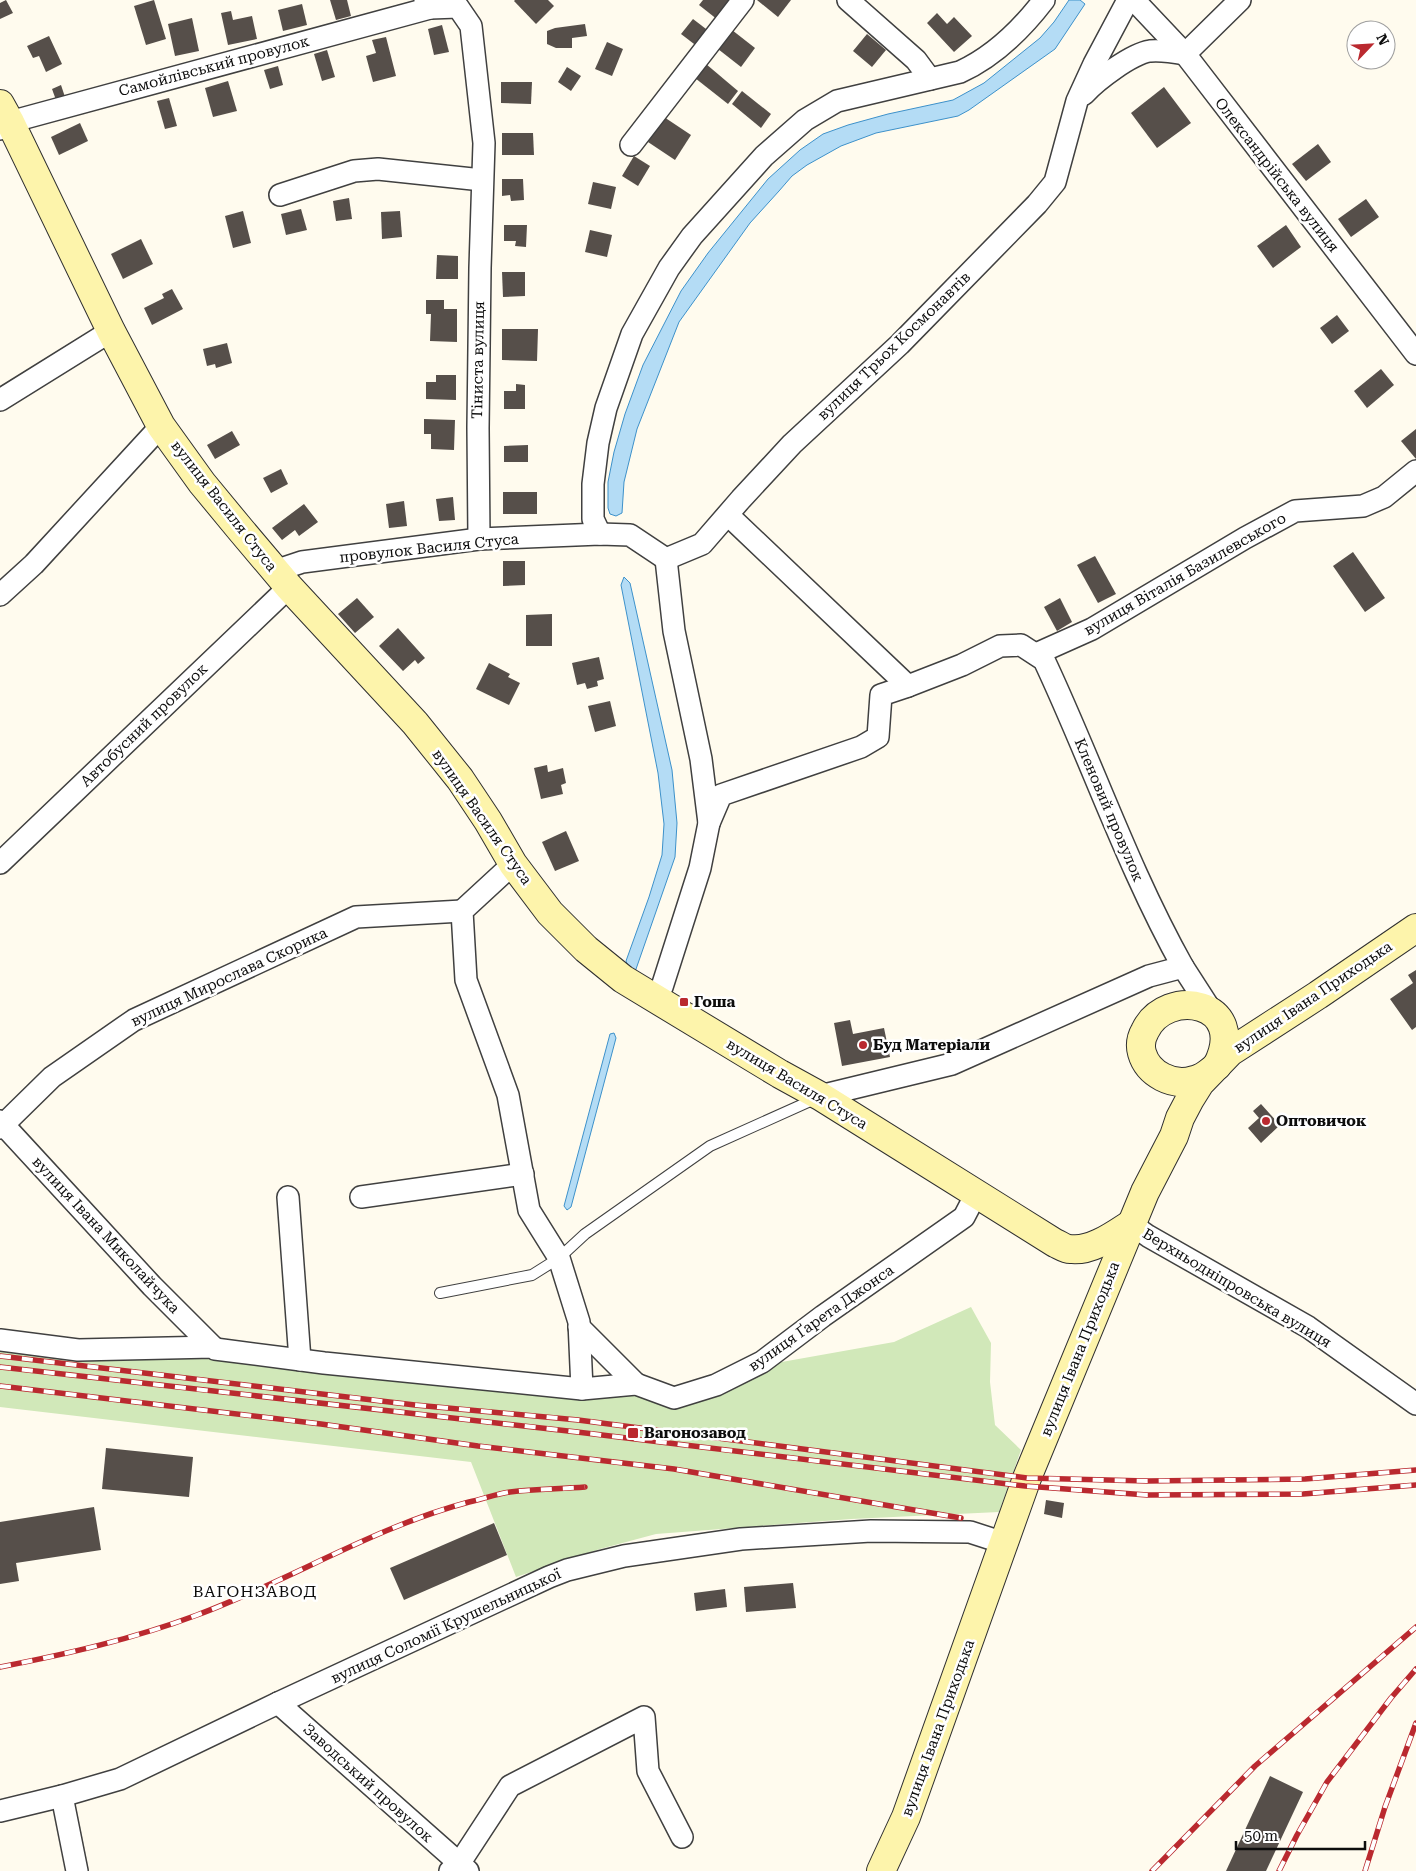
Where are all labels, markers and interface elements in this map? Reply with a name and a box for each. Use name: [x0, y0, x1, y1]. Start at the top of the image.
north arrow: [1346, 20, 1396, 70]
text: N: [1373, 31, 1392, 48]
street label: Самойлівський провулок: [117, 32, 312, 100]
street label: Олександрійська вулиця: [1211, 94, 1343, 256]
street label: вулиця Трьох Космонавтів: [814, 268, 974, 424]
street label: Тіниста вулиця: [468, 301, 488, 419]
street label: вулиця Василя Стуса: [167, 437, 281, 575]
street label: вулиця Віталія Базилевського: [1081, 509, 1289, 639]
street label: провулок Василя Стуса: [338, 530, 520, 566]
street label: Автобусний провулок: [77, 659, 212, 790]
street label: Кленовий провулок: [1071, 736, 1148, 885]
street label: вулиця Василя Стуса: [428, 746, 536, 888]
street label: вулиця Мирослава Скорика: [128, 924, 330, 1030]
street label: вулиця Івана Приходька: [1231, 937, 1395, 1057]
place label: Гоша: [694, 993, 735, 1011]
marker: Гоша: [678, 996, 690, 1008]
street label: вулиця Василя Стуса: [723, 1035, 871, 1133]
place label: Буд Матерiали: [873, 1036, 990, 1054]
marker: Буд Матерiали: [857, 1039, 869, 1051]
place label: Оптовичок: [1276, 1112, 1367, 1130]
marker: Оптовичок: [1260, 1115, 1272, 1127]
street label: вулиця Івана Миколайчука: [28, 1153, 184, 1317]
street label: Верхньодніпровська вулиця: [1139, 1224, 1335, 1352]
street label: вулиця Івана Приходька: [1037, 1259, 1123, 1439]
street label: вулиця Ґарета Джонса: [745, 1261, 897, 1375]
place label: Вагонозавод: [644, 1424, 746, 1442]
marker: Вагонозавод: [626, 1426, 640, 1440]
street label: вулиця Соломії Крушельницької: [328, 1565, 564, 1687]
district label: ВАГОНЗАВОД: [193, 1582, 317, 1601]
street label: вулиця Івана Приходька: [898, 1637, 978, 1819]
street label: Заводський провулок: [299, 1720, 437, 1846]
scale bar: [1236, 1818, 1365, 1850]
text: 50 m: [1244, 1827, 1279, 1845]

